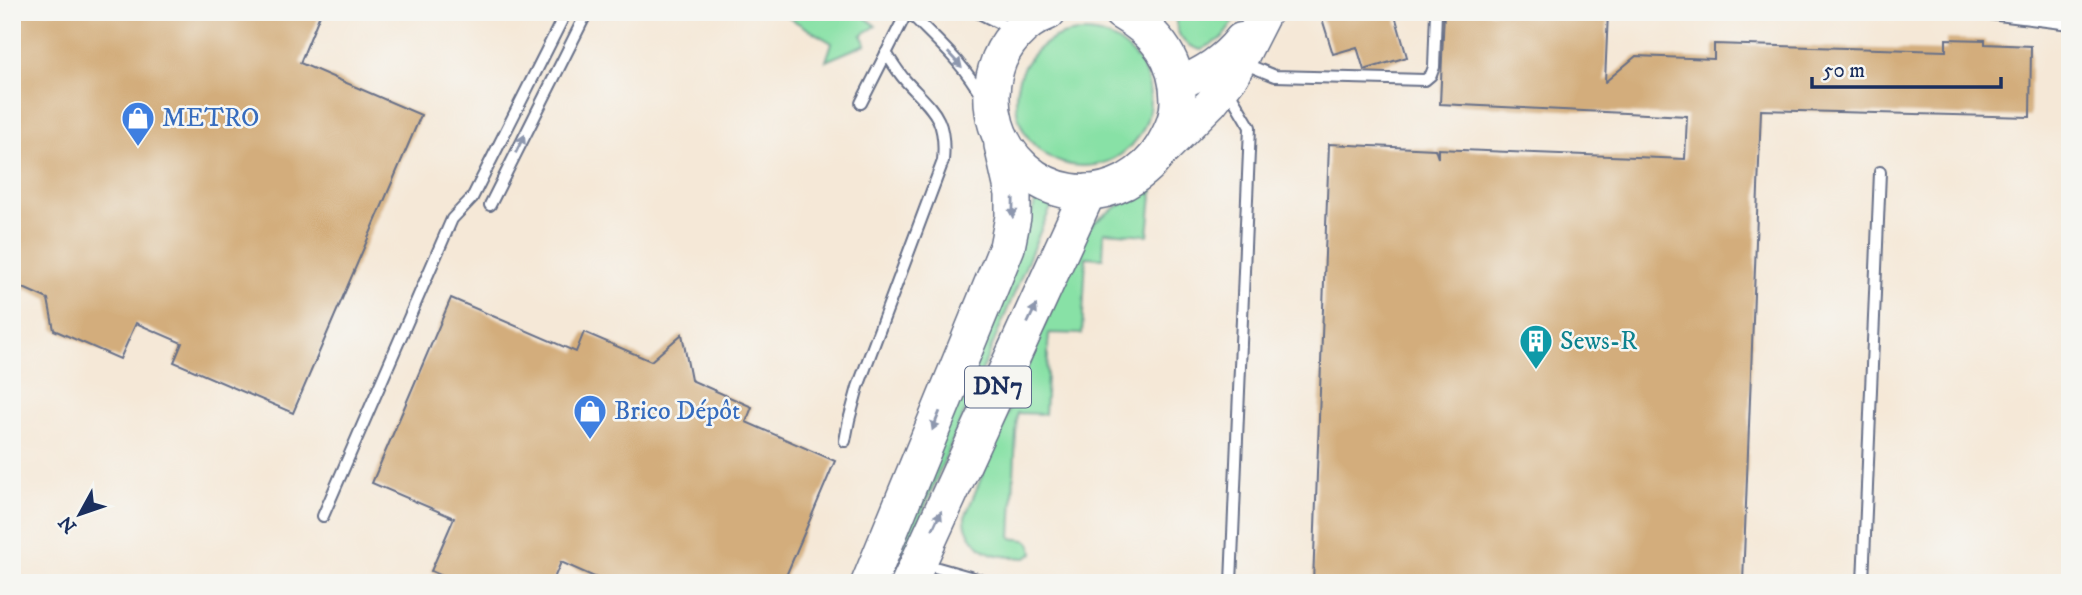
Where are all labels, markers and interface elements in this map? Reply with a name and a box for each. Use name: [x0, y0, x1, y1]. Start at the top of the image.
scale bar: [1812, 46, 2002, 90]
one-way arrow: [947, 51, 963, 68]
text: 50 m: [1823, 58, 1865, 84]
shop icon: METRO: [119, 99, 157, 148]
place label: METRO: [162, 102, 259, 135]
one-way arrow: [515, 134, 526, 154]
one-way arrow: [1007, 197, 1019, 219]
one-way arrow: [1026, 304, 1038, 324]
building icon: Sews-R: [1517, 322, 1555, 371]
place label: Sews-R: [1560, 325, 1638, 358]
road number: DN7: [965, 366, 1031, 408]
shop icon: Brico Dépôt: [571, 392, 609, 441]
place label: Brico Dépôt: [614, 395, 740, 428]
one-way arrow: [931, 411, 942, 432]
north arrow: [46, 480, 116, 550]
text: N: [54, 510, 82, 537]
one-way arrow: [932, 510, 943, 531]

